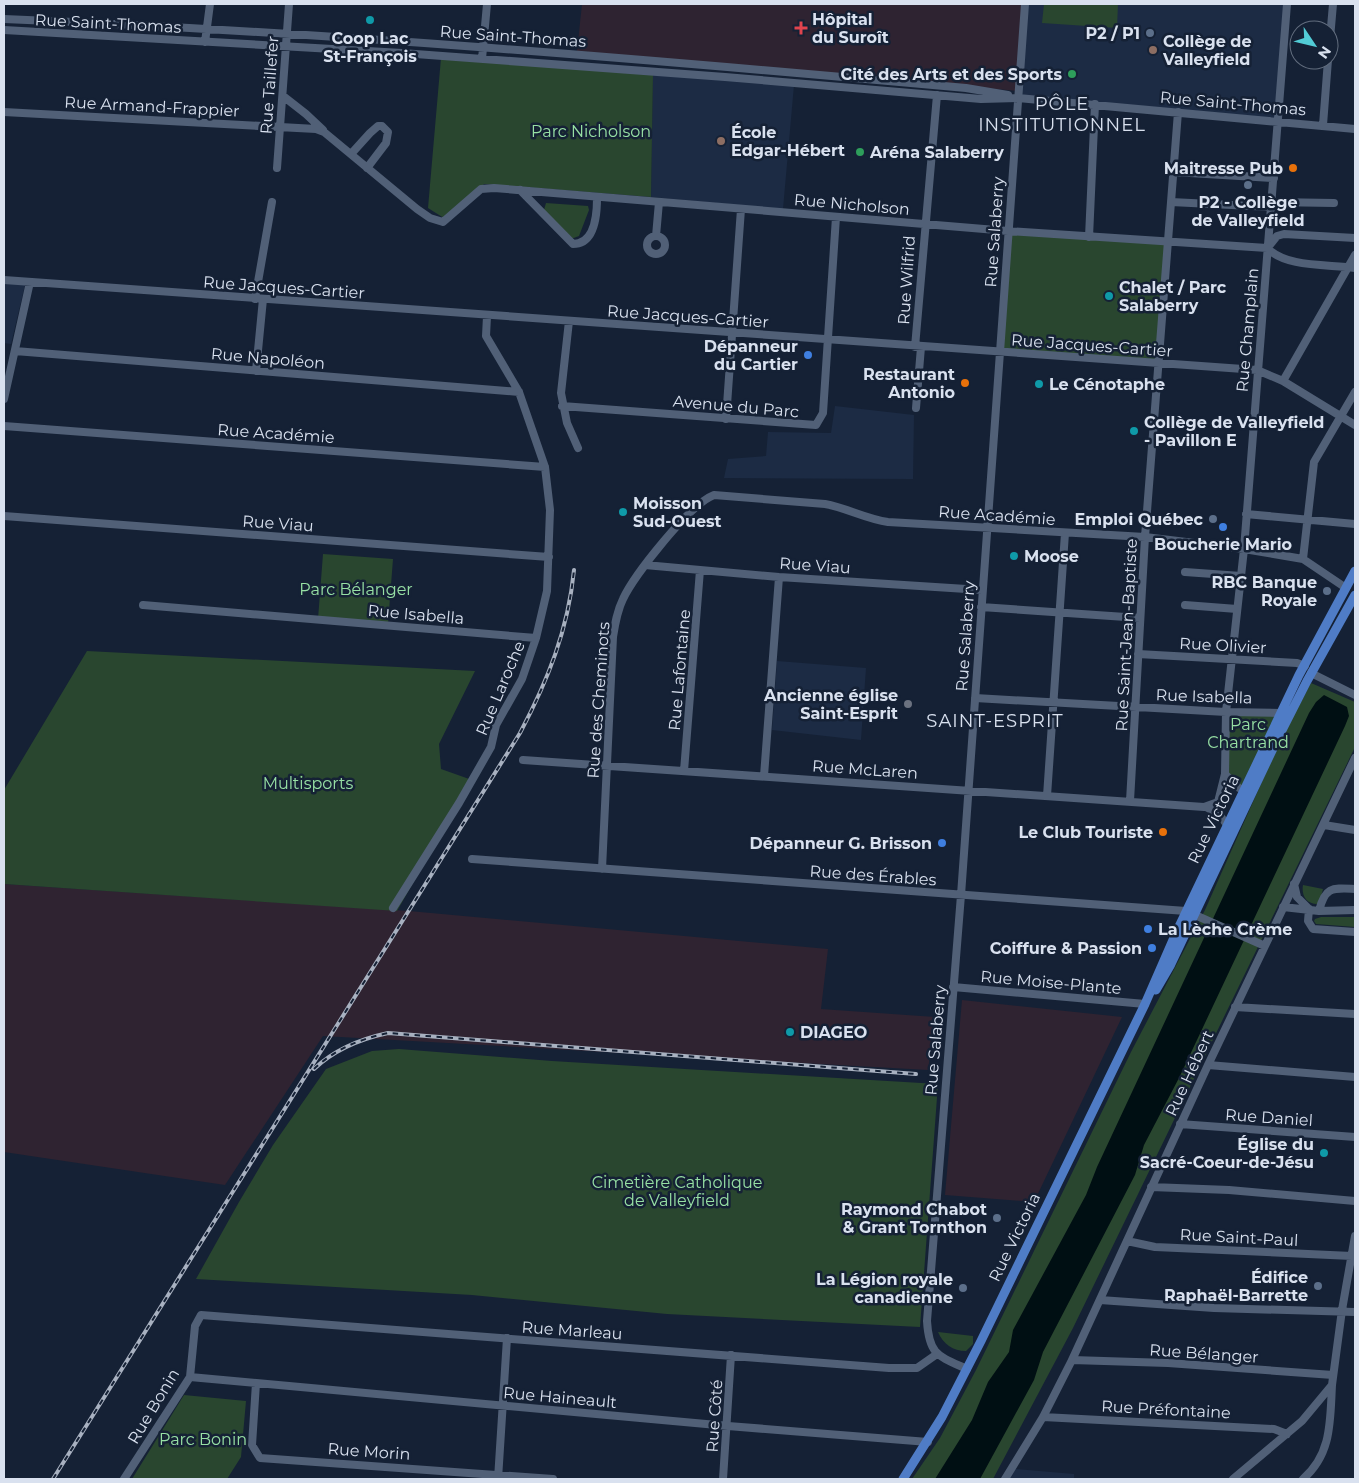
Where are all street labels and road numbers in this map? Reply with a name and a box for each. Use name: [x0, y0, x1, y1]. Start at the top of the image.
street label: Rue Saint-Thomas: [34, 10, 182, 37]
street label: Rue Saint-Thomas: [439, 22, 587, 51]
street label: Rue Taillefer: [257, 35, 282, 135]
street label: Rue Saint-Thomas: [1159, 88, 1307, 119]
street label: Rue Armand-Frappier: [64, 92, 240, 121]
street label: Rue Salaberry: [981, 176, 1008, 288]
street label: Rue Nicholson: [793, 190, 911, 219]
street label: Rue Wilfrid: [894, 235, 919, 325]
street label: Rue Champlain: [1233, 267, 1262, 393]
street label: Rue Jacques-Cartier: [202, 272, 365, 303]
street label: Rue Jacques-Cartier: [606, 301, 769, 332]
street label: Rue Jacques-Cartier: [1010, 330, 1173, 361]
street label: Rue Napoléon: [210, 344, 326, 373]
street label: Avenue du Parc: [672, 392, 800, 421]
street label: Rue Académie: [217, 420, 335, 447]
street label: Rue Académie: [938, 502, 1056, 529]
street label: Rue Viau: [242, 512, 314, 535]
street label: Rue Saint-Jean-Baptiste: [1112, 538, 1141, 732]
street label: Rue Viau: [779, 554, 851, 577]
street label: Rue Salaberry: [952, 580, 979, 692]
street label: Rue Isabella: [367, 601, 465, 628]
street label: Rue Lafontaine: [665, 609, 694, 731]
street label: Rue des Cheminots: [584, 621, 613, 779]
street label: Rue Olivier: [1179, 634, 1267, 657]
street label: Rue Laroche: [472, 638, 529, 738]
street label: Rue Isabella: [1155, 685, 1253, 708]
street label: Rue McLaren: [811, 756, 919, 783]
street label: Rue Victoria: [1184, 772, 1243, 867]
street label: Rue des Érables: [809, 862, 937, 889]
street label: Rue Moise-Plante: [980, 967, 1122, 998]
street label: Rue Salaberry: [921, 984, 950, 1096]
street label: Rue Hébert: [1161, 1027, 1218, 1119]
street label: Rue Daniel: [1224, 1105, 1313, 1130]
street label: Rue Victoria: [985, 1190, 1044, 1285]
street label: Rue Saint-Paul: [1179, 1225, 1299, 1250]
street label: Rue Marleau: [521, 1317, 623, 1344]
street label: Rue Bélanger: [1149, 1340, 1259, 1367]
street label: Rue Bonin: [124, 1365, 183, 1447]
street label: Rue Côté: [702, 1379, 727, 1453]
street label: Rue Haineault: [502, 1383, 618, 1412]
street label: Rue Préfontaine: [1101, 1397, 1231, 1422]
street label: Rue Morin: [327, 1439, 411, 1464]

